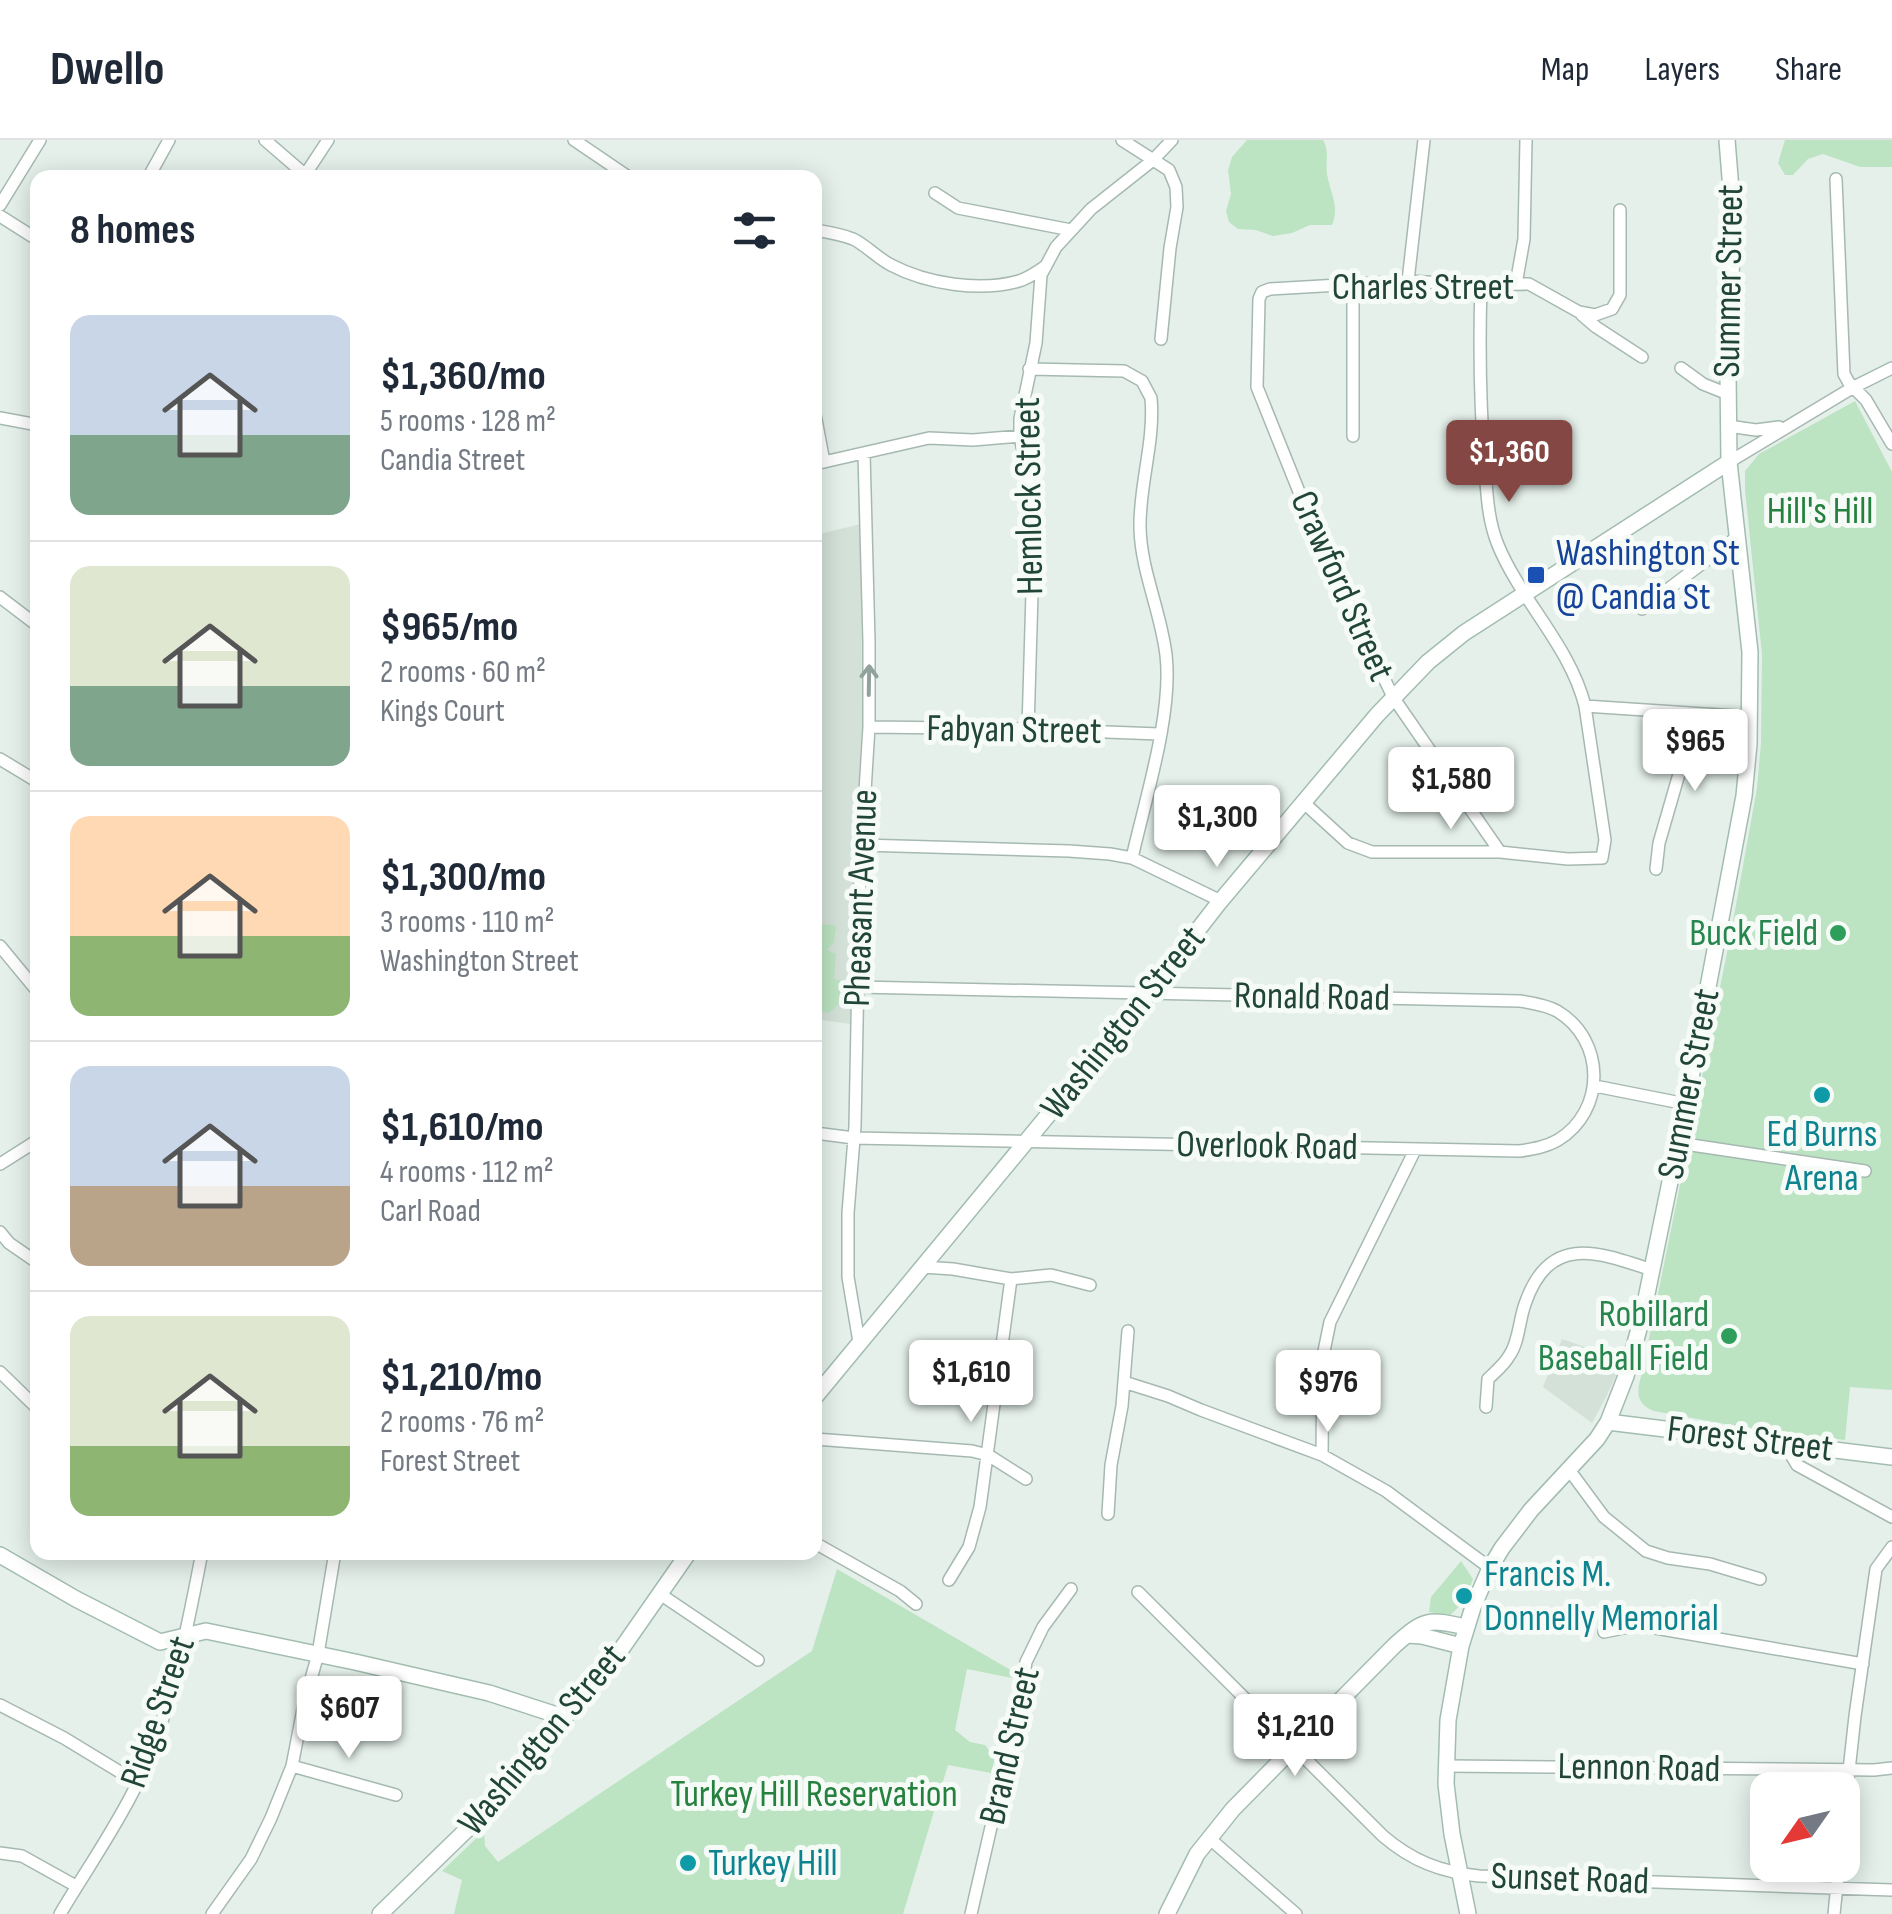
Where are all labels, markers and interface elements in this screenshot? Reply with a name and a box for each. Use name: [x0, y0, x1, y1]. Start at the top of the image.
text: Dwello: [50, 41, 164, 98]
text: Map: [1541, 48, 1589, 91]
text: Layers: [1644, 48, 1720, 91]
text: Share: [1775, 48, 1842, 91]
street label: Summer Street: [1705, 184, 1753, 378]
icon: filters: [727, 203, 782, 258]
text: 8 homes: [70, 205, 195, 256]
street label: Charles Street: [1332, 265, 1514, 310]
text: $1,360/mo: [380, 351, 546, 402]
icon: home: [150, 355, 270, 475]
street label: Hemlock Street: [1005, 397, 1053, 595]
text: 5 rooms · 128 m²: [380, 402, 556, 441]
pin: $1,360: [1428, 420, 1590, 505]
text: $1,360: [1468, 433, 1550, 472]
text: Candia Street: [380, 441, 525, 480]
street label: Crawford Street: [1280, 484, 1404, 688]
park label: Hill's Hill: [1767, 489, 1873, 534]
place label: Washington St @ Candia St: [1556, 531, 1740, 620]
marker: Washington St @ Candia St: [1525, 564, 1547, 586]
text: $965/mo: [380, 602, 518, 653]
icon: home: [150, 606, 270, 726]
text: 2 rooms · 60 m²: [380, 653, 546, 692]
one-way arrow: [860, 664, 878, 696]
text: Kings Court: [380, 692, 505, 731]
street label: Fabyan Street: [926, 706, 1102, 754]
pin: $965: [1636, 709, 1754, 794]
text: $965: [1665, 722, 1725, 761]
pin: $1,580: [1370, 747, 1532, 832]
text: $1,580: [1410, 760, 1492, 799]
pin: $1,300: [1136, 785, 1298, 870]
street label: Pheasant Avenue: [835, 789, 887, 1007]
text: $1,300: [1176, 798, 1258, 837]
text: $1,300/mo: [380, 852, 546, 903]
icon: home: [150, 856, 270, 976]
text: 3 rooms · 110 m²: [380, 903, 555, 942]
place label: Buck Field: [1689, 911, 1818, 956]
street label: Washington Street: [1031, 917, 1215, 1129]
marker: Buck Field: [1827, 922, 1849, 944]
text: Washington Street: [380, 942, 579, 981]
street label: Ronald Road: [1234, 973, 1390, 1021]
street label: Summer Street: [1648, 985, 1730, 1183]
marker: Ed Burns Arena: [1811, 1084, 1833, 1106]
text: $1,610/mo: [380, 1102, 543, 1153]
icon: home: [150, 1106, 270, 1226]
place label: Ed Burns Arena: [1767, 1112, 1877, 1201]
street label: Overlook Road: [1176, 1122, 1358, 1170]
text: 4 rooms · 112 m²: [380, 1153, 554, 1192]
text: Carl Road: [380, 1192, 481, 1231]
place label: Robillard Baseball Field: [1538, 1292, 1709, 1381]
marker: Robillard Baseball Field: [1718, 1325, 1740, 1347]
pin: $1,610: [890, 1340, 1052, 1425]
pin: $976: [1269, 1350, 1387, 1435]
text: $1,210/mo: [380, 1352, 542, 1403]
text: $1,610: [931, 1353, 1011, 1392]
icon: home: [150, 1356, 270, 1476]
text: $976: [1298, 1363, 1358, 1402]
text: 2 rooms · 76 m²: [380, 1403, 544, 1442]
street label: Forest Street: [1665, 1407, 1835, 1471]
text: Forest Street: [380, 1442, 520, 1481]
place label: Francis M. Donnelly Memorial: [1484, 1552, 1719, 1641]
marker: Francis M. Donnelly Memorial: [1453, 1585, 1475, 1607]
street label: Ridge Street: [111, 1630, 205, 1794]
street label: Washington Street: [449, 1635, 635, 1845]
street label: Brand Street: [970, 1663, 1050, 1829]
pin: $607: [290, 1676, 408, 1761]
text: $607: [319, 1689, 379, 1728]
pin: $1,210: [1214, 1694, 1376, 1779]
text: $1,210: [1256, 1707, 1334, 1746]
street label: Lennon Road: [1557, 1744, 1721, 1792]
park label: Turkey Hill Reservation: [670, 1772, 958, 1817]
north arrow: [1750, 1772, 1860, 1882]
map controls: [1750, 1772, 1860, 1882]
place label: Turkey Hill: [708, 1841, 838, 1886]
marker: Turkey Hill: [677, 1852, 699, 1874]
street label: Sunset Road: [1490, 1854, 1650, 1904]

